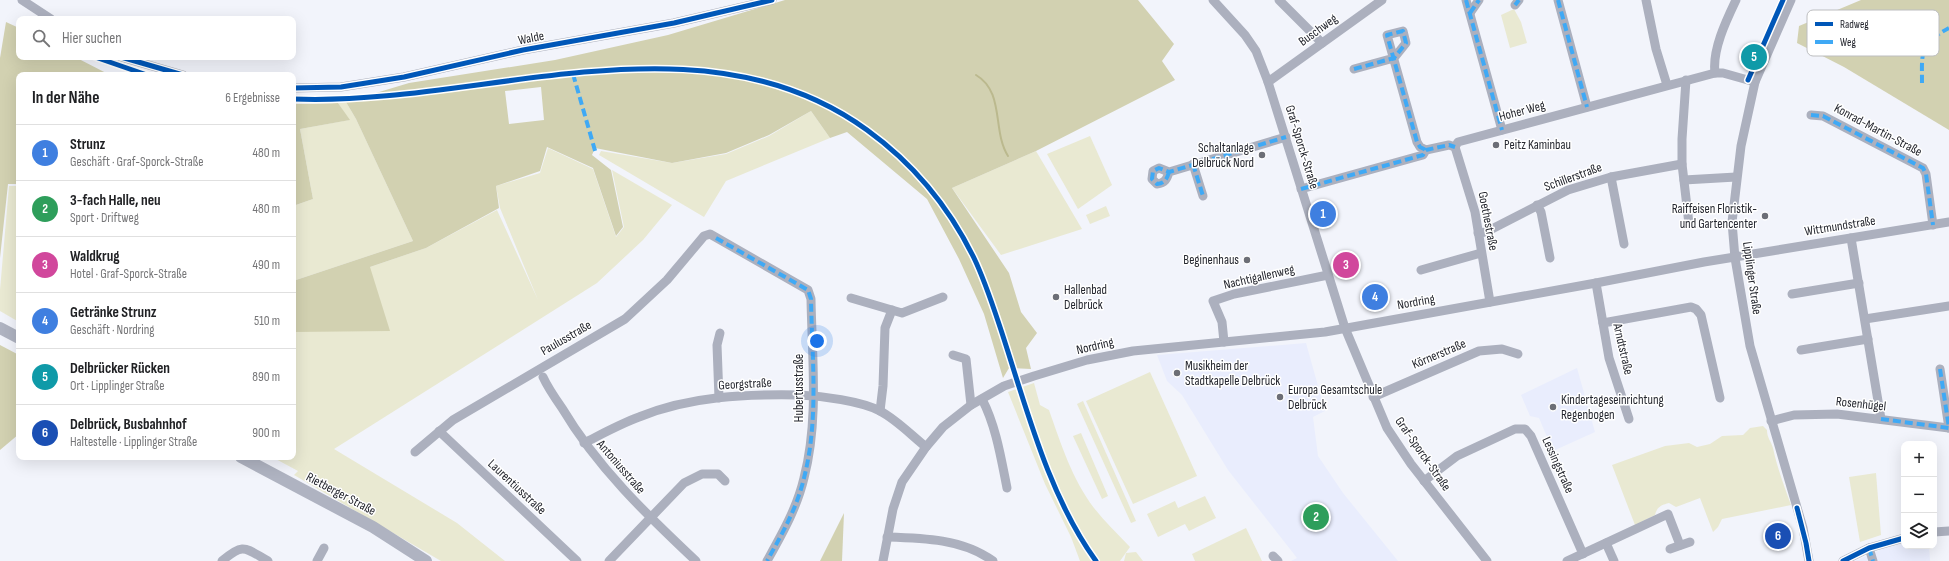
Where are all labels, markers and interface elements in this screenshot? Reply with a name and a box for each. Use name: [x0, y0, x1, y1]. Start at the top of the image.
legend: [1807, 10, 1939, 56]
street label: Buschweg: [1295, 11, 1341, 49]
search box: [16, 16, 296, 60]
text: Radweg: [1840, 18, 1869, 31]
icon: search: [30, 27, 52, 49]
street label: Walde: [517, 28, 545, 48]
text: Hier suchen: [62, 29, 122, 48]
text: Weg: [1840, 36, 1856, 49]
pin: 5: [1741, 42, 1767, 72]
text: In der Nähe: [32, 88, 99, 108]
text: 6 Ergebnisse: [225, 90, 280, 106]
street label: Hoher Weg: [1497, 97, 1547, 125]
street label: Konrad-Martin-Straße: [1831, 100, 1925, 160]
street label: Graf-Sporck-Straße: [1282, 103, 1322, 191]
text: Strunz: [70, 135, 105, 154]
place label: Peitz Kaminbau: [1504, 137, 1571, 153]
place label: Schaltanlage Delbrück Nord: [1192, 140, 1254, 171]
marker: Peitz Kaminbau: [1491, 140, 1501, 150]
text: 1: [42, 145, 48, 161]
text: 480 m: [253, 145, 280, 161]
marker: Schaltanlage Delbrück Nord: [1257, 150, 1267, 160]
text: Geschäft · Graf-Sporck-Straße: [70, 154, 203, 170]
street label: Schillerstraße: [1542, 159, 1604, 195]
street label: Goethestraße: [1474, 190, 1502, 252]
text: 3-fach Halle, neu: [70, 191, 161, 210]
pin: 1: [1310, 199, 1336, 229]
text: 2: [42, 201, 48, 217]
text: 480 m: [253, 201, 280, 217]
place label: Raiffeisen Floristik- und Gartencenter: [1672, 201, 1757, 232]
text: Sport · Driftweg: [70, 210, 139, 226]
marker: Raiffeisen Floristik- und Gartencenter: [1760, 211, 1770, 221]
street label: Wittmundstraße: [1803, 213, 1877, 239]
street label: Lipplinger Straße: [1739, 240, 1765, 316]
text: Waldkrug: [70, 247, 120, 266]
pin: 3: [1333, 250, 1359, 280]
place label: Beginenhaus: [1183, 252, 1239, 268]
marker: Beginenhaus: [1242, 255, 1252, 265]
text: 3: [42, 257, 48, 273]
text: 490 m: [253, 257, 280, 273]
street label: Nachtigallenweg: [1222, 261, 1296, 293]
text: Hotel · Graf-Sporck-Straße: [70, 266, 187, 282]
place label: Hallenbad Delbrück: [1064, 282, 1107, 313]
pin: 4: [1362, 282, 1388, 312]
street label: Nordring: [1396, 291, 1436, 313]
marker: Hallenbad Delbrück: [1051, 292, 1061, 302]
text: Getränke Strunz: [70, 303, 157, 322]
text: 4: [42, 313, 48, 329]
text: 510 m: [254, 313, 280, 329]
street label: Paulusstraße: [538, 317, 594, 359]
street label: Arndtstraße: [1609, 321, 1637, 376]
text: Geschäft · Nordring: [70, 322, 154, 338]
your location: [807, 331, 827, 351]
street label: Nordring: [1075, 334, 1115, 358]
street label: Körnerstraße: [1410, 336, 1468, 372]
street label: Hubertusstraße: [791, 354, 807, 422]
place label: Musikheim der Stadtkapelle Delbrück: [1185, 358, 1280, 389]
text: Delbrücker Rücken: [70, 359, 170, 378]
marker: Musikheim der Stadtkapelle Delbrück: [1172, 368, 1182, 378]
text: 5: [42, 369, 48, 385]
text: 890 m: [252, 369, 280, 385]
street label: Georgstraße: [718, 375, 772, 393]
text: Ort · Lipplinger Straße: [70, 378, 165, 394]
place label: Europa Gesamtschule Delbrück: [1288, 382, 1382, 413]
marker: Europa Gesamtschule Delbrück: [1275, 392, 1285, 402]
place label: Kindertageseinrichtung Regenbogen: [1561, 392, 1664, 423]
street label: Rosenhügel: [1835, 393, 1887, 415]
marker: Kindertageseinrichtung Regenbogen: [1548, 402, 1558, 412]
street label: Graf-Sporck-Straße: [1392, 414, 1454, 494]
text: Delbrück, Busbahnhof: [70, 415, 187, 434]
text: 6: [42, 425, 48, 441]
text: 900 m: [252, 425, 280, 441]
text: Haltestelle · Lipplinger Straße: [70, 434, 197, 450]
street label: Lessingstraße: [1538, 434, 1578, 496]
street label: Antoniusstraße: [592, 436, 649, 497]
map controls: [1901, 441, 1937, 549]
button: +: [1901, 441, 1937, 477]
street label: Laurentiusstraße: [485, 456, 549, 518]
street label: Rietberger Straße: [303, 469, 379, 519]
button: −: [1901, 477, 1937, 513]
pin: 2: [1303, 502, 1329, 532]
button: layers: [1901, 513, 1937, 549]
pin: 6: [1765, 521, 1791, 551]

